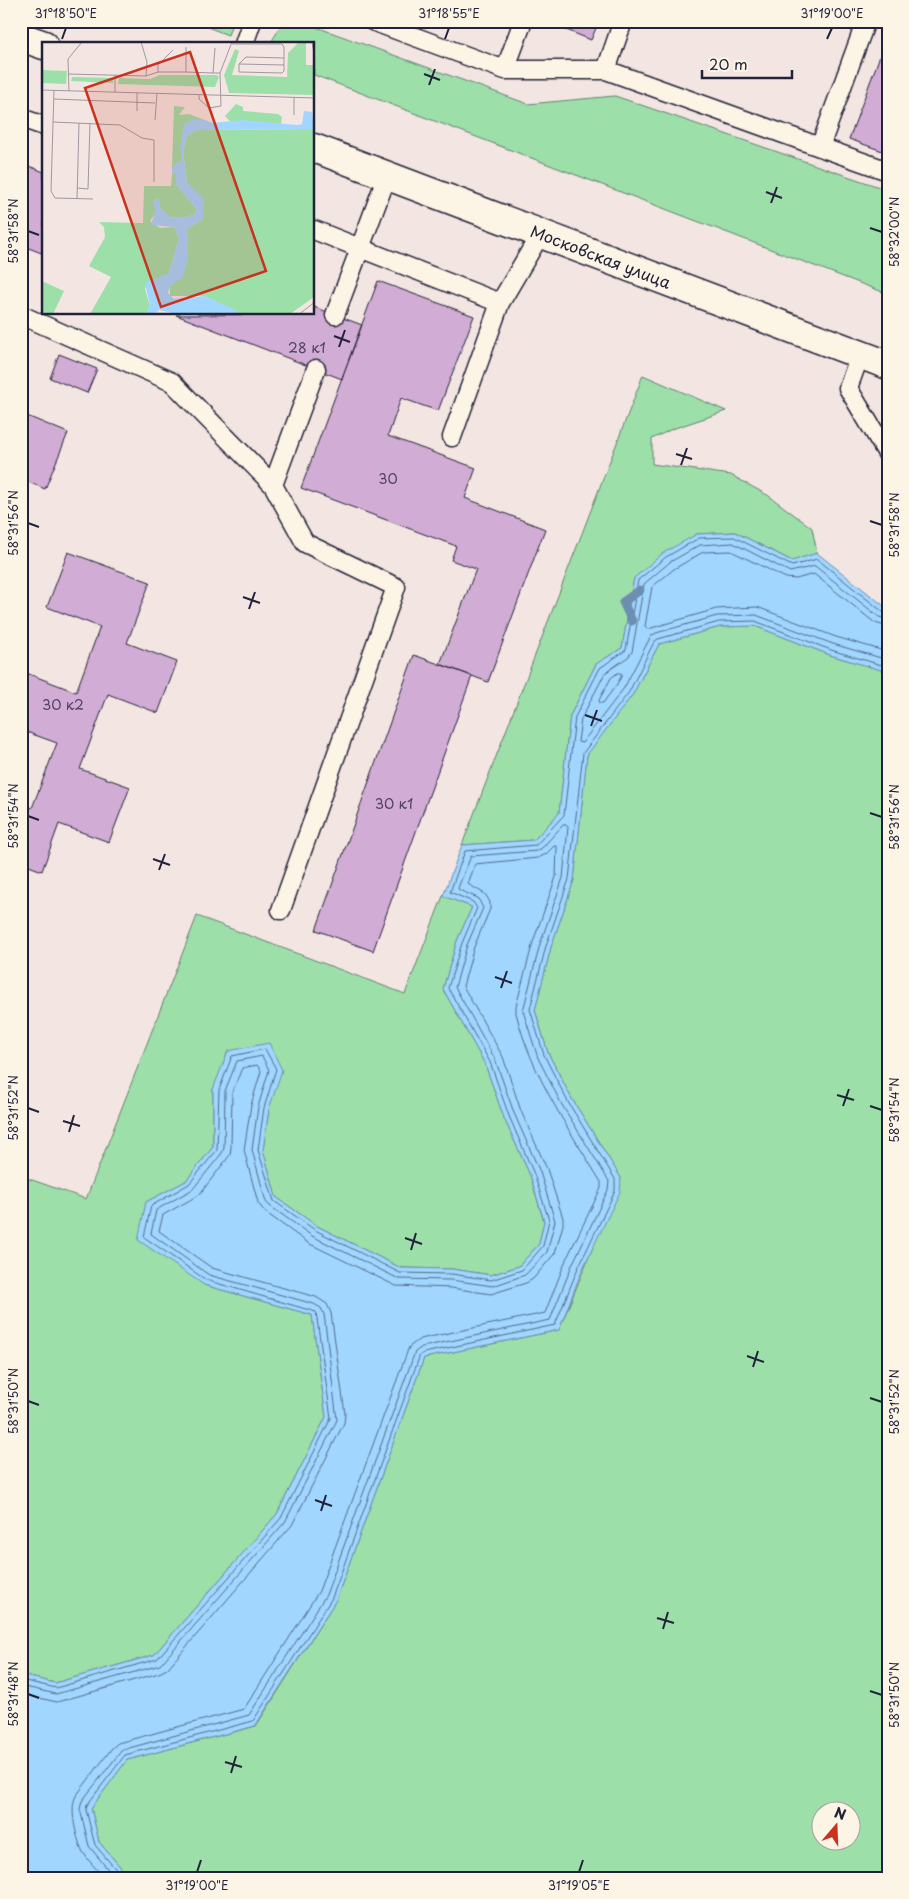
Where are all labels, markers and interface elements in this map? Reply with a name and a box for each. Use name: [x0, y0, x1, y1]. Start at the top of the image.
text: 31°18'50"E: [35, 4, 97, 22]
text: 31°18'55"E: [418, 4, 480, 22]
text: 31°19'00"E: [801, 4, 863, 22]
inset map: [42, 42, 315, 315]
scale bar: [702, 48, 792, 80]
text: 20 m: [709, 52, 748, 75]
text: 58°32'00"N: [885, 197, 903, 267]
text: 58°31'58"N: [4, 198, 22, 264]
street label: Московская улица: [527, 218, 675, 294]
house number: 28 к1: [288, 337, 326, 358]
house number: 30: [378, 468, 398, 489]
text: 58°31'56"N: [4, 490, 22, 556]
text: 58°31'58"N: [885, 492, 903, 558]
house number: 30 к2: [42, 694, 84, 715]
text: 58°31'54"N: [4, 783, 22, 849]
text: 58°31'56"N: [885, 784, 903, 850]
house number: 30 к1: [375, 793, 413, 814]
text: 58°31'52"N: [4, 1075, 22, 1141]
text: 58°31'54"N: [885, 1077, 903, 1143]
text: 58°31'50"N: [4, 1368, 22, 1434]
text: 58°31'52"N: [885, 1369, 903, 1435]
text: 58°31'48"N: [4, 1661, 22, 1727]
text: 58°31'50"N: [885, 1662, 903, 1728]
north arrow: [812, 1802, 862, 1852]
text: N: [832, 1802, 849, 1825]
text: 31°19'00"E: [166, 1876, 228, 1894]
text: 31°19'05"E: [548, 1876, 610, 1894]

